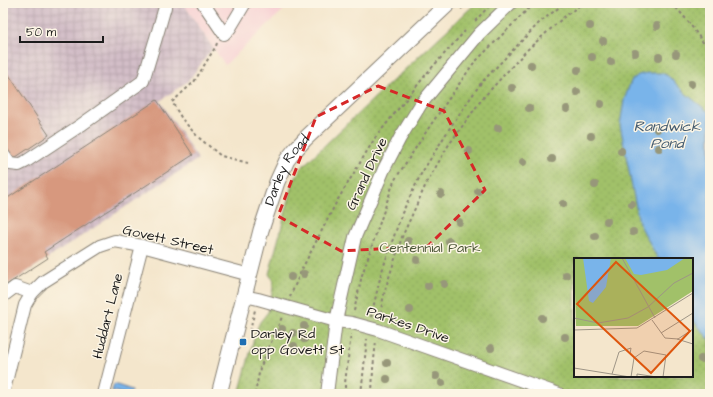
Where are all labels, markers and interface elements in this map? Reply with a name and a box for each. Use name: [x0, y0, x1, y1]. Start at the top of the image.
scale bar: [20, 18, 103, 44]
text: 50 m: [26, 24, 57, 41]
water label: Randwick Pond: [634, 116, 701, 154]
street label: Darley Road: [260, 130, 314, 208]
street label: Grand Drive: [341, 134, 393, 214]
street label: Govett Street: [121, 220, 216, 260]
park label: Centennial Park: [379, 238, 481, 258]
inset map: [574, 258, 693, 377]
street label: Huddart Lane: [88, 271, 128, 361]
street label: Parkes Drive: [364, 301, 452, 349]
place label: Darley Rd opp Govett St: [251, 324, 344, 360]
marker: Darley Rd opp Govett St: [238, 337, 248, 347]

